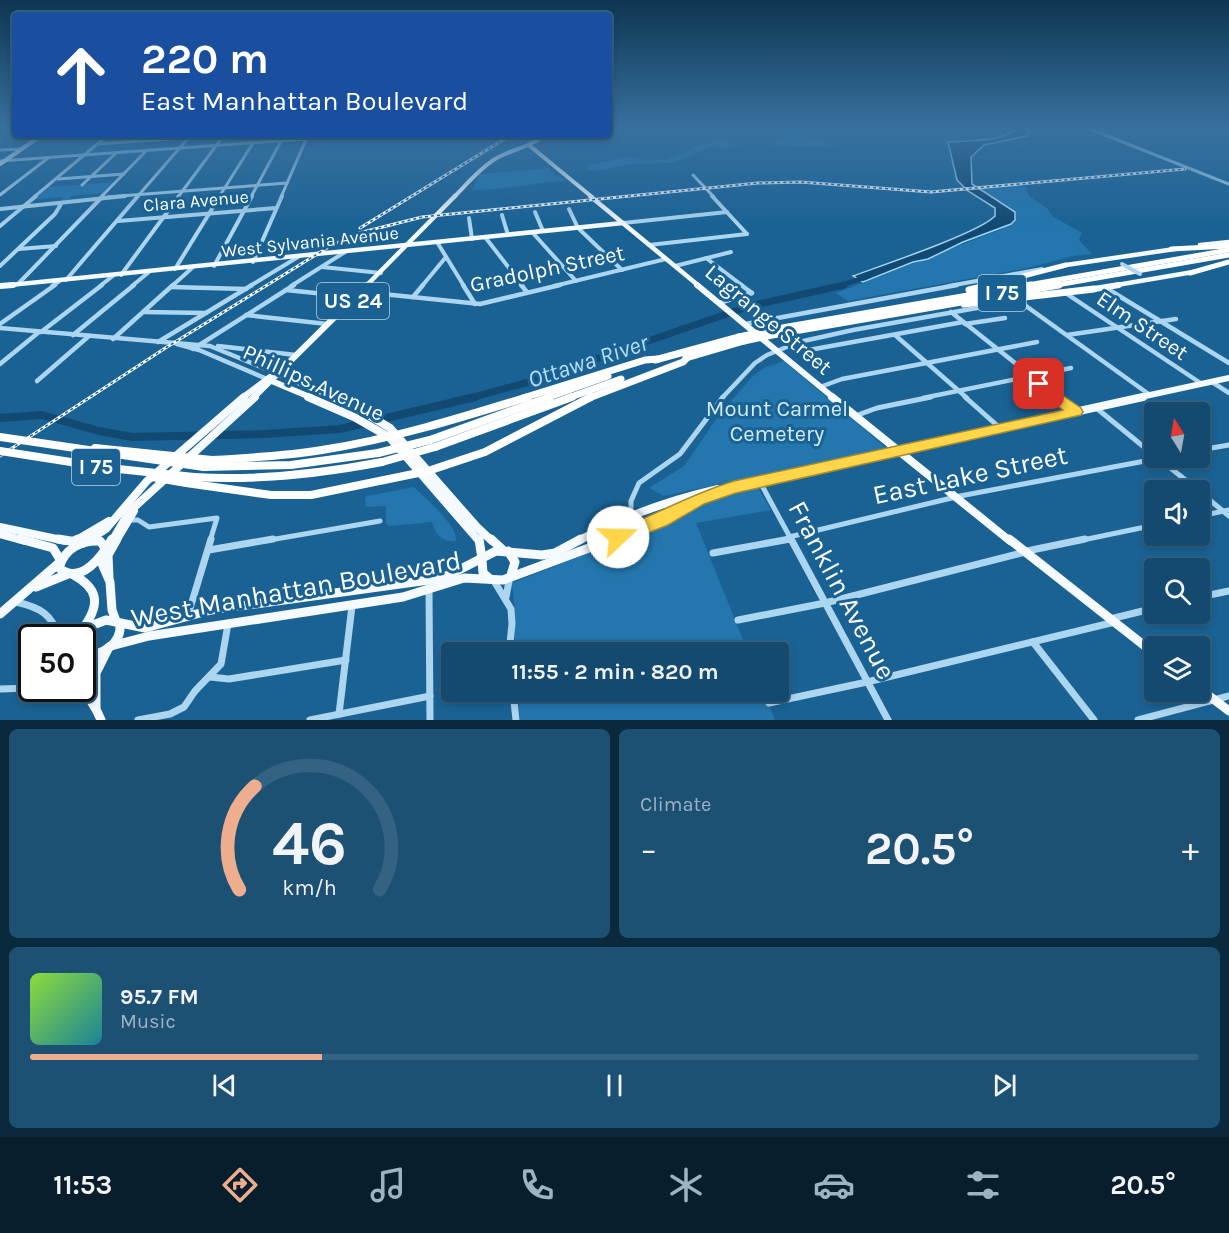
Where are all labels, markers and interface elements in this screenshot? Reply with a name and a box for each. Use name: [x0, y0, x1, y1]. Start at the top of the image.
text: 220 m: [141, 34, 269, 84]
icon: ahead: [42, 36, 120, 114]
text: East Manhattan Boulevard: [141, 85, 468, 117]
street label: Clara Avenue: [142, 185, 250, 217]
street label: West Sylvania Avenue: [220, 222, 400, 262]
street label: Gradolph Street: [468, 240, 627, 298]
street label: Lagrange Street: [700, 259, 837, 380]
road number: I 75: [978, 275, 1026, 311]
road number: US 24: [317, 283, 389, 319]
street label: Elm Street: [1092, 286, 1193, 366]
water label: Ottawa River: [524, 328, 653, 394]
street label: Phillips Avenue: [239, 339, 388, 427]
pin: [1013, 358, 1064, 409]
icon: arrive: [1022, 367, 1055, 400]
park label: Mount Carmel Cemetery: [706, 396, 848, 447]
north arrow: [1144, 402, 1210, 468]
map controls: [1144, 402, 1210, 702]
street label: East Lake Street: [870, 439, 1070, 511]
road number: I 75: [72, 449, 120, 485]
button: sound: [1144, 480, 1210, 546]
street label: Franklin Avenue: [782, 495, 902, 685]
position arrow: [586, 505, 650, 569]
street label: West Manhattan Boulevard: [129, 544, 463, 634]
button: search: [1144, 558, 1210, 624]
speed limit sign: 50: [18, 624, 96, 702]
button: layers: [1144, 636, 1210, 702]
text: 11:55 · 2 min · 820 m: [511, 659, 719, 685]
text: Climate: [640, 793, 711, 816]
text: 46: [272, 807, 347, 880]
text: 20.5°: [865, 823, 974, 875]
text: −: [640, 830, 657, 868]
text: +: [1182, 830, 1199, 868]
text: km/h: [282, 876, 337, 901]
text: 95.7 FM: [120, 984, 199, 1010]
text: Music: [120, 1010, 176, 1033]
icon: previous: [208, 1069, 241, 1102]
icon: pause: [598, 1069, 631, 1102]
icon: next: [988, 1069, 1021, 1102]
icon: directions: [219, 1164, 261, 1206]
icon: music: [367, 1164, 409, 1206]
icon: phone: [516, 1164, 558, 1206]
icon: climate: [665, 1164, 707, 1206]
icon: car: [813, 1164, 855, 1206]
icon: filters: [962, 1164, 1004, 1206]
text: 11:53: [53, 1169, 112, 1201]
text: 20.5°: [1110, 1169, 1176, 1201]

